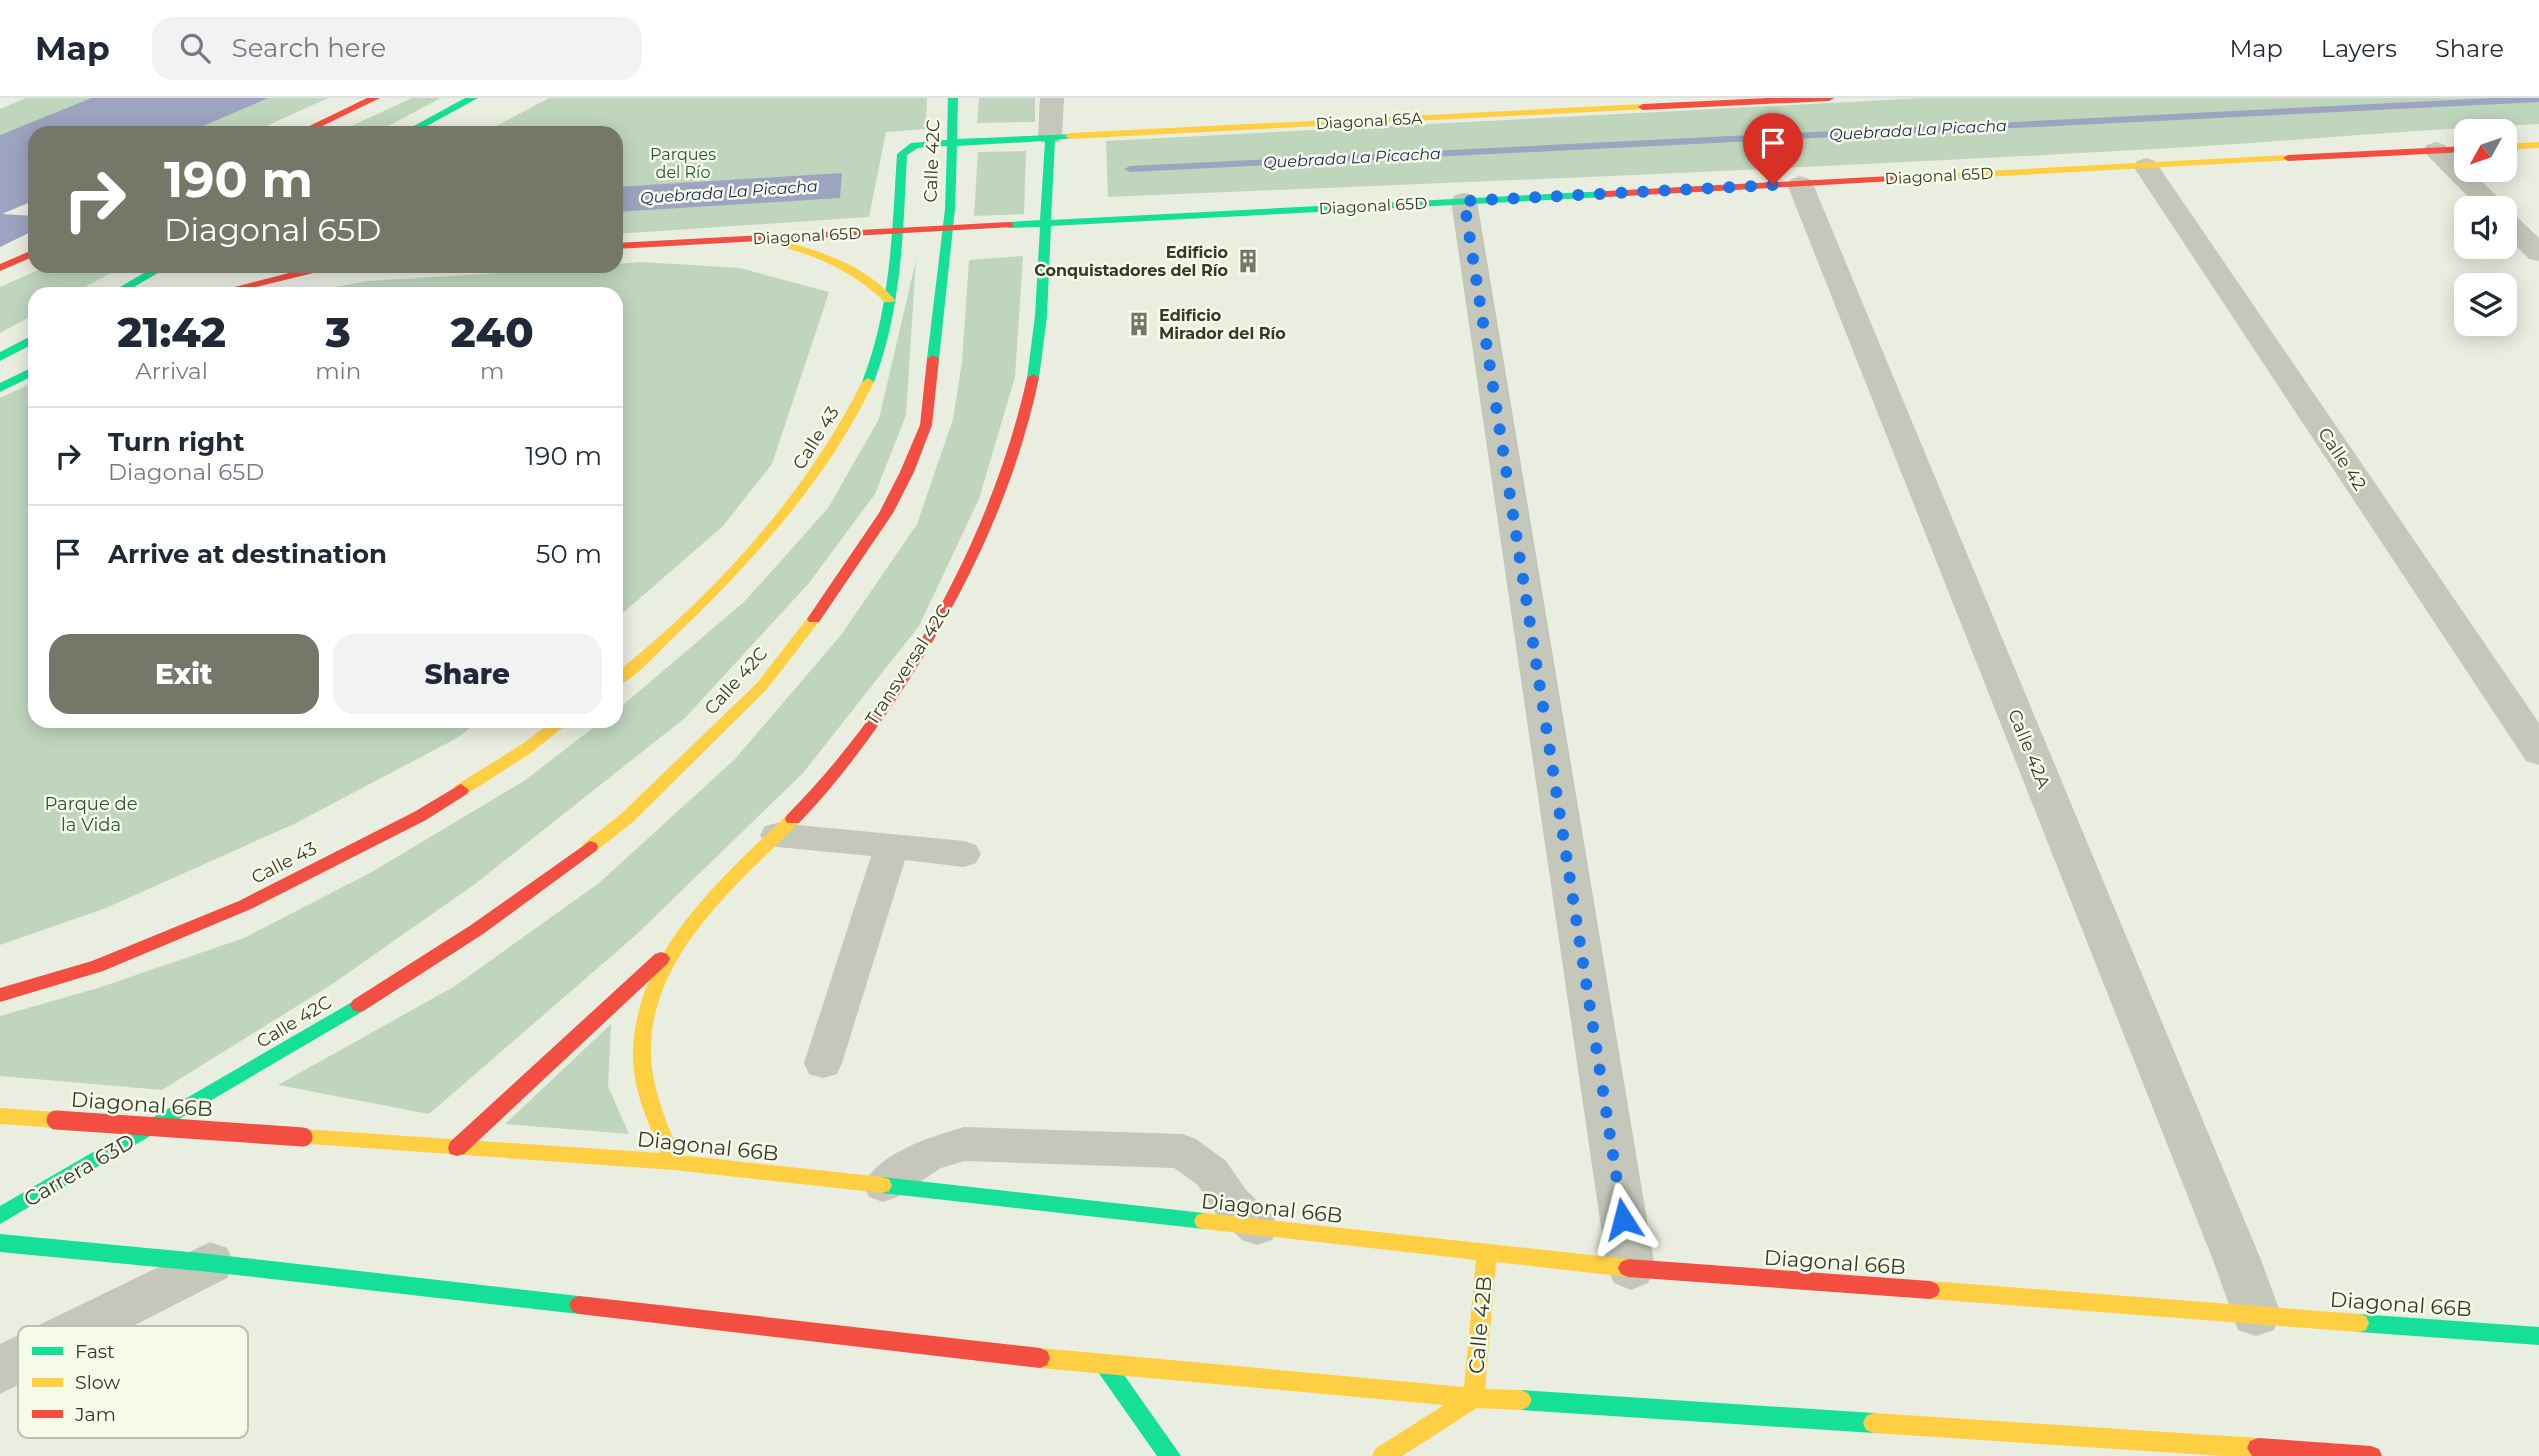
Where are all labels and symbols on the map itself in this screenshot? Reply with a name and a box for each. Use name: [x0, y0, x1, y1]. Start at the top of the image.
street label: Diagonal 65A: [1315, 109, 1423, 133]
pin: [1743, 113, 1803, 185]
water label: Quebrada La Picacha: [1829, 116, 2008, 144]
street label: Calle 42C: [920, 119, 944, 203]
north arrow: [2454, 119, 2516, 182]
water label: Quebrada La Picacha: [1263, 144, 1442, 172]
park label: Parques del Río: [650, 145, 716, 182]
street label: Diagonal 65D: [1884, 164, 1994, 188]
water label: Quebrada La Picacha: [640, 176, 819, 208]
street label: Diagonal 65D: [1318, 194, 1428, 218]
street label: Diagonal 65D: [752, 224, 862, 248]
place label: Edificio Conquistadores del Río: [1034, 243, 1228, 280]
building icon: Edificio Conquistadores del Río: [1234, 247, 1262, 275]
place label: Edificio Mirador del Río: [1159, 306, 1286, 343]
building icon: Edificio Mirador del Río: [1125, 310, 1153, 338]
street label: Calle 43: [788, 402, 844, 474]
street label: Calle 42: [2313, 424, 2371, 494]
street label: Transversal 42C: [861, 600, 955, 729]
street label: Calle 42C: [700, 642, 772, 719]
street label: Calle 42A: [2003, 706, 2055, 792]
park label: Parque de la Vida: [44, 793, 138, 836]
street label: Calle 43: [248, 837, 320, 889]
street label: Calle 42C: [253, 991, 336, 1053]
street label: Diagonal 66B: [70, 1087, 214, 1121]
street label: Diagonal 66B: [636, 1126, 780, 1166]
street label: Carrera 63D: [19, 1128, 139, 1212]
position arrow: [1586, 1182, 1660, 1256]
street label: Diagonal 66B: [1200, 1188, 1344, 1228]
street label: Diagonal 66B: [1763, 1245, 1907, 1279]
street label: Calle 42B: [1463, 1275, 1497, 1375]
street label: Diagonal 66B: [2329, 1287, 2473, 1321]
legend: [18, 1326, 248, 1438]
text: Fast: [75, 1340, 115, 1363]
text: Slow: [75, 1371, 120, 1394]
text: Jam: [74, 1403, 116, 1426]

